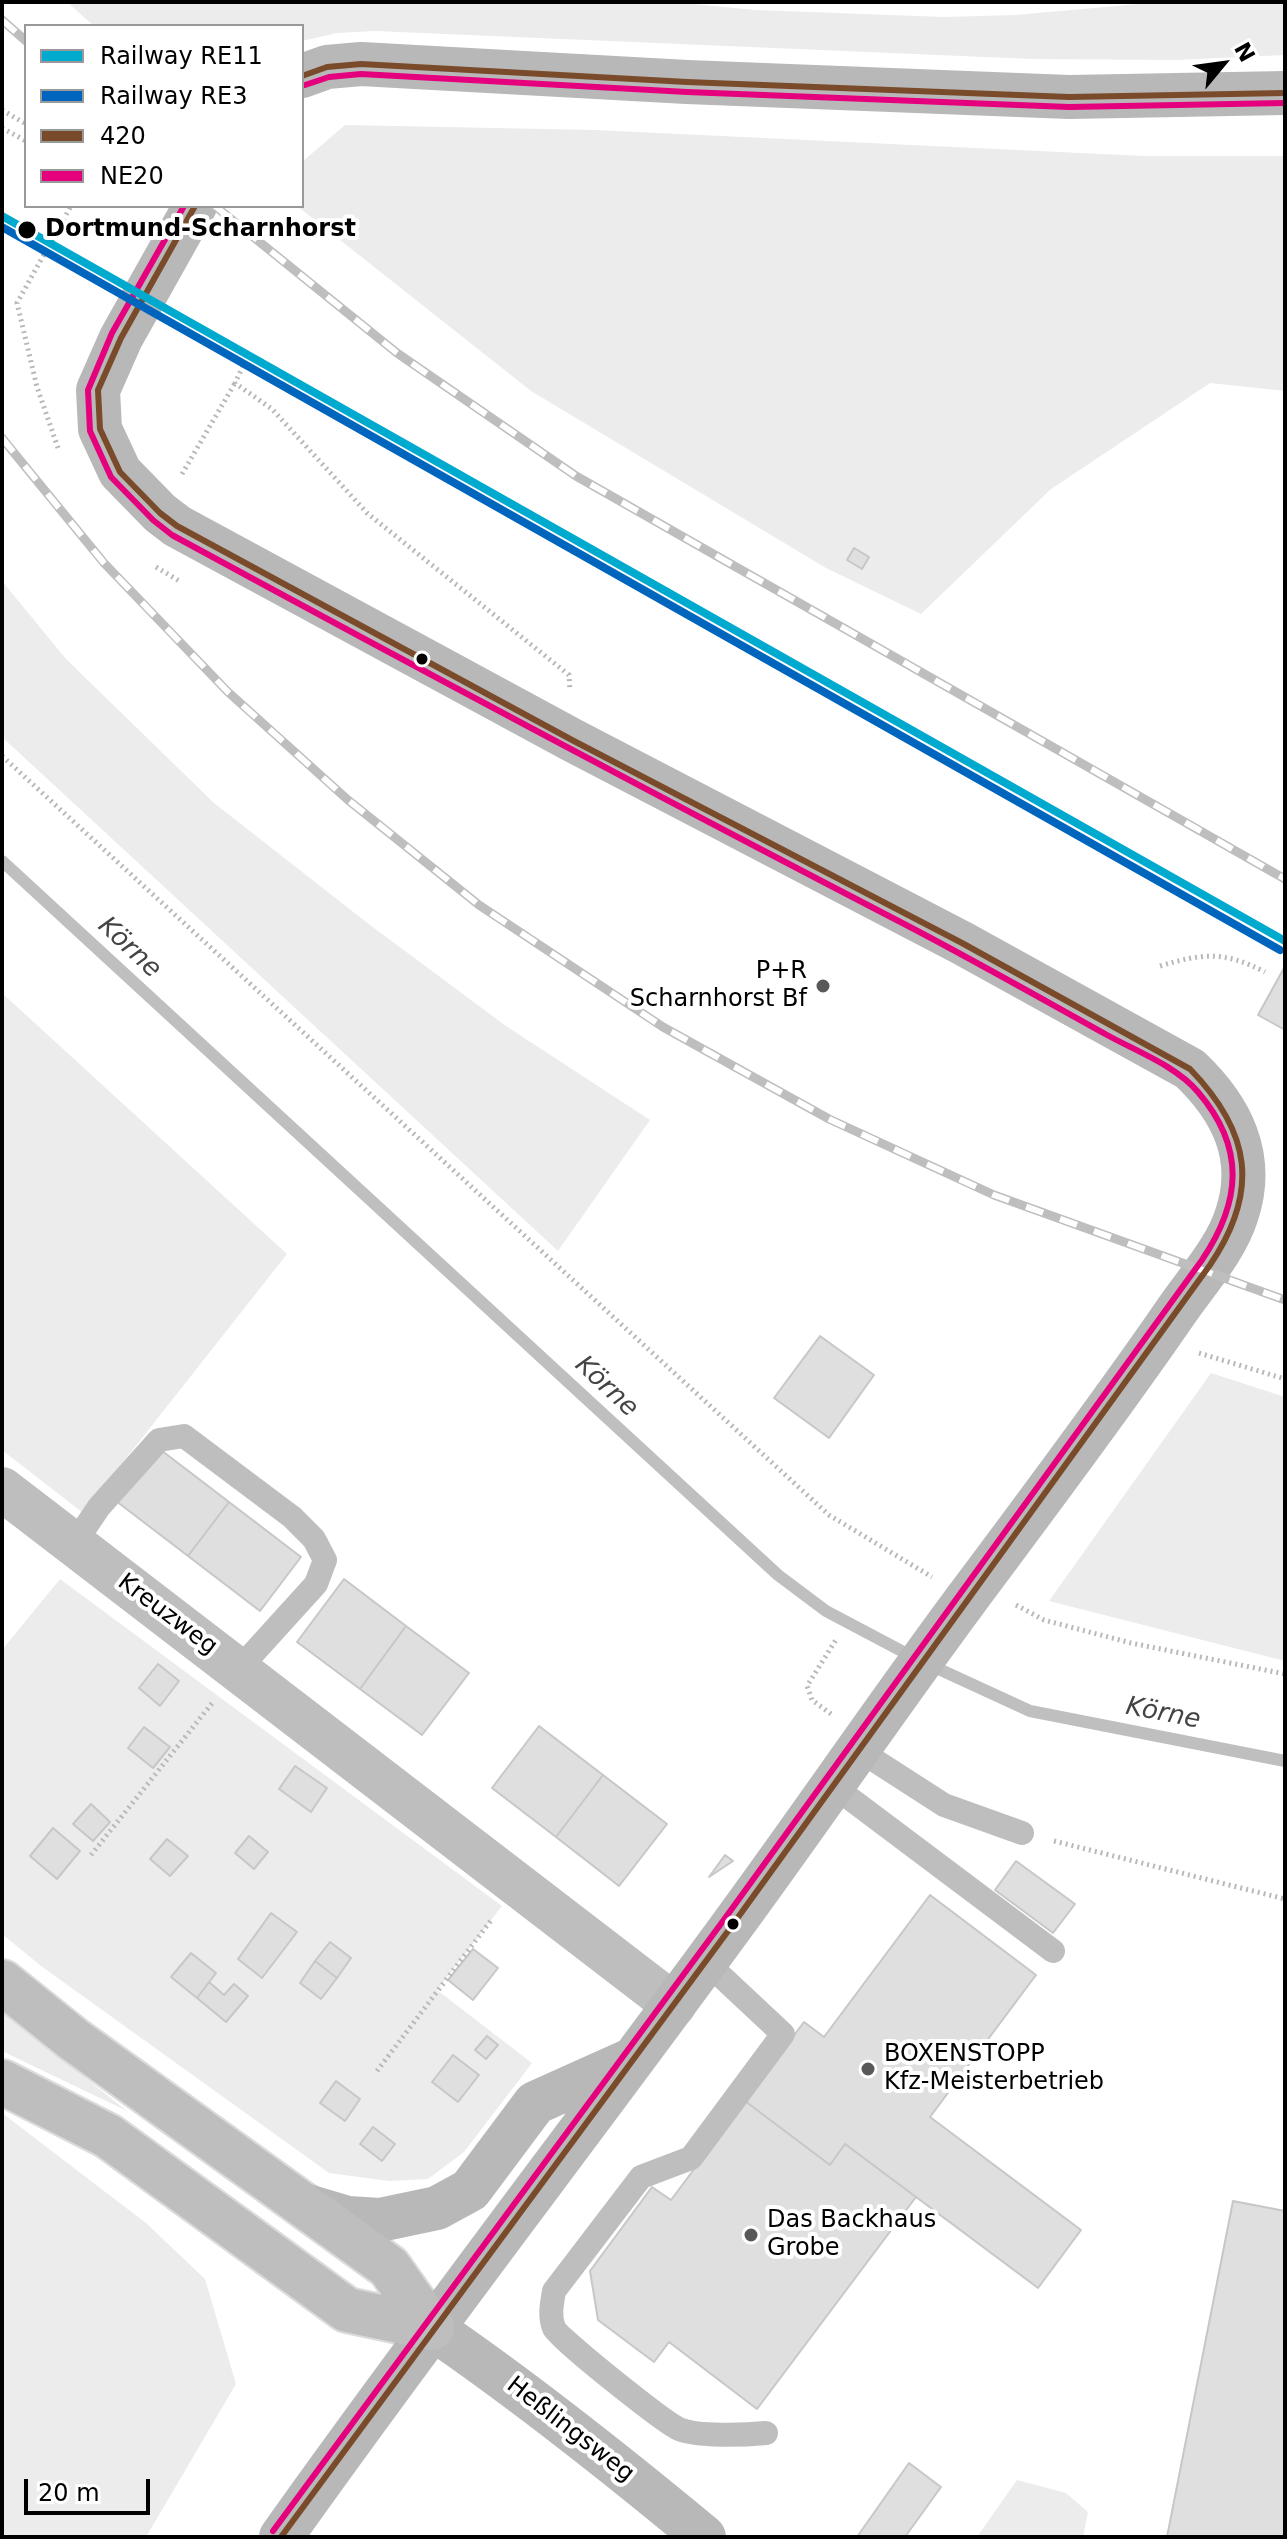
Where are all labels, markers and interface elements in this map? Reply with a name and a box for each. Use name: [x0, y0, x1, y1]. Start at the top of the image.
legend: [24, 24, 304, 208]
north arrow: [1183, 24, 1263, 104]
text: N: [1229, 38, 1260, 66]
text: Railway RE11: [100, 42, 263, 70]
text: Railway RE3: [100, 82, 247, 110]
text: 420: [100, 122, 146, 150]
text: NE20: [100, 162, 164, 190]
place label: Dortmund-Scharnhorst: [45, 216, 356, 244]
marker: Dortmund-Scharnhorst: [16, 219, 38, 241]
unlabelled marker: [414, 651, 430, 667]
water label: Körne: [91, 911, 167, 985]
place label: P+R Scharnhorst Bf: [630, 958, 807, 1014]
marker: P+R Scharnhorst Bf: [814, 977, 832, 995]
water label: Körne: [568, 1350, 644, 1424]
street label: Kreuzweg: [112, 1568, 222, 1662]
water label: Körne: [1123, 1692, 1203, 1736]
unlabelled marker: [725, 1916, 741, 1932]
place label: BOXENSTOPP Kfz-Meisterbetrieb: [884, 2041, 1104, 2097]
marker: BOXENSTOPP Kfz-Meisterbetrieb: [859, 2060, 877, 2078]
place label: Das Backhaus Grobe: [767, 2207, 936, 2263]
marker: Das Backhaus Grobe: [742, 2226, 760, 2244]
street label: Heßlingsweg: [501, 2371, 639, 2489]
scale bar: [28, 2463, 154, 2513]
text: 20 m: [38, 2479, 100, 2507]

